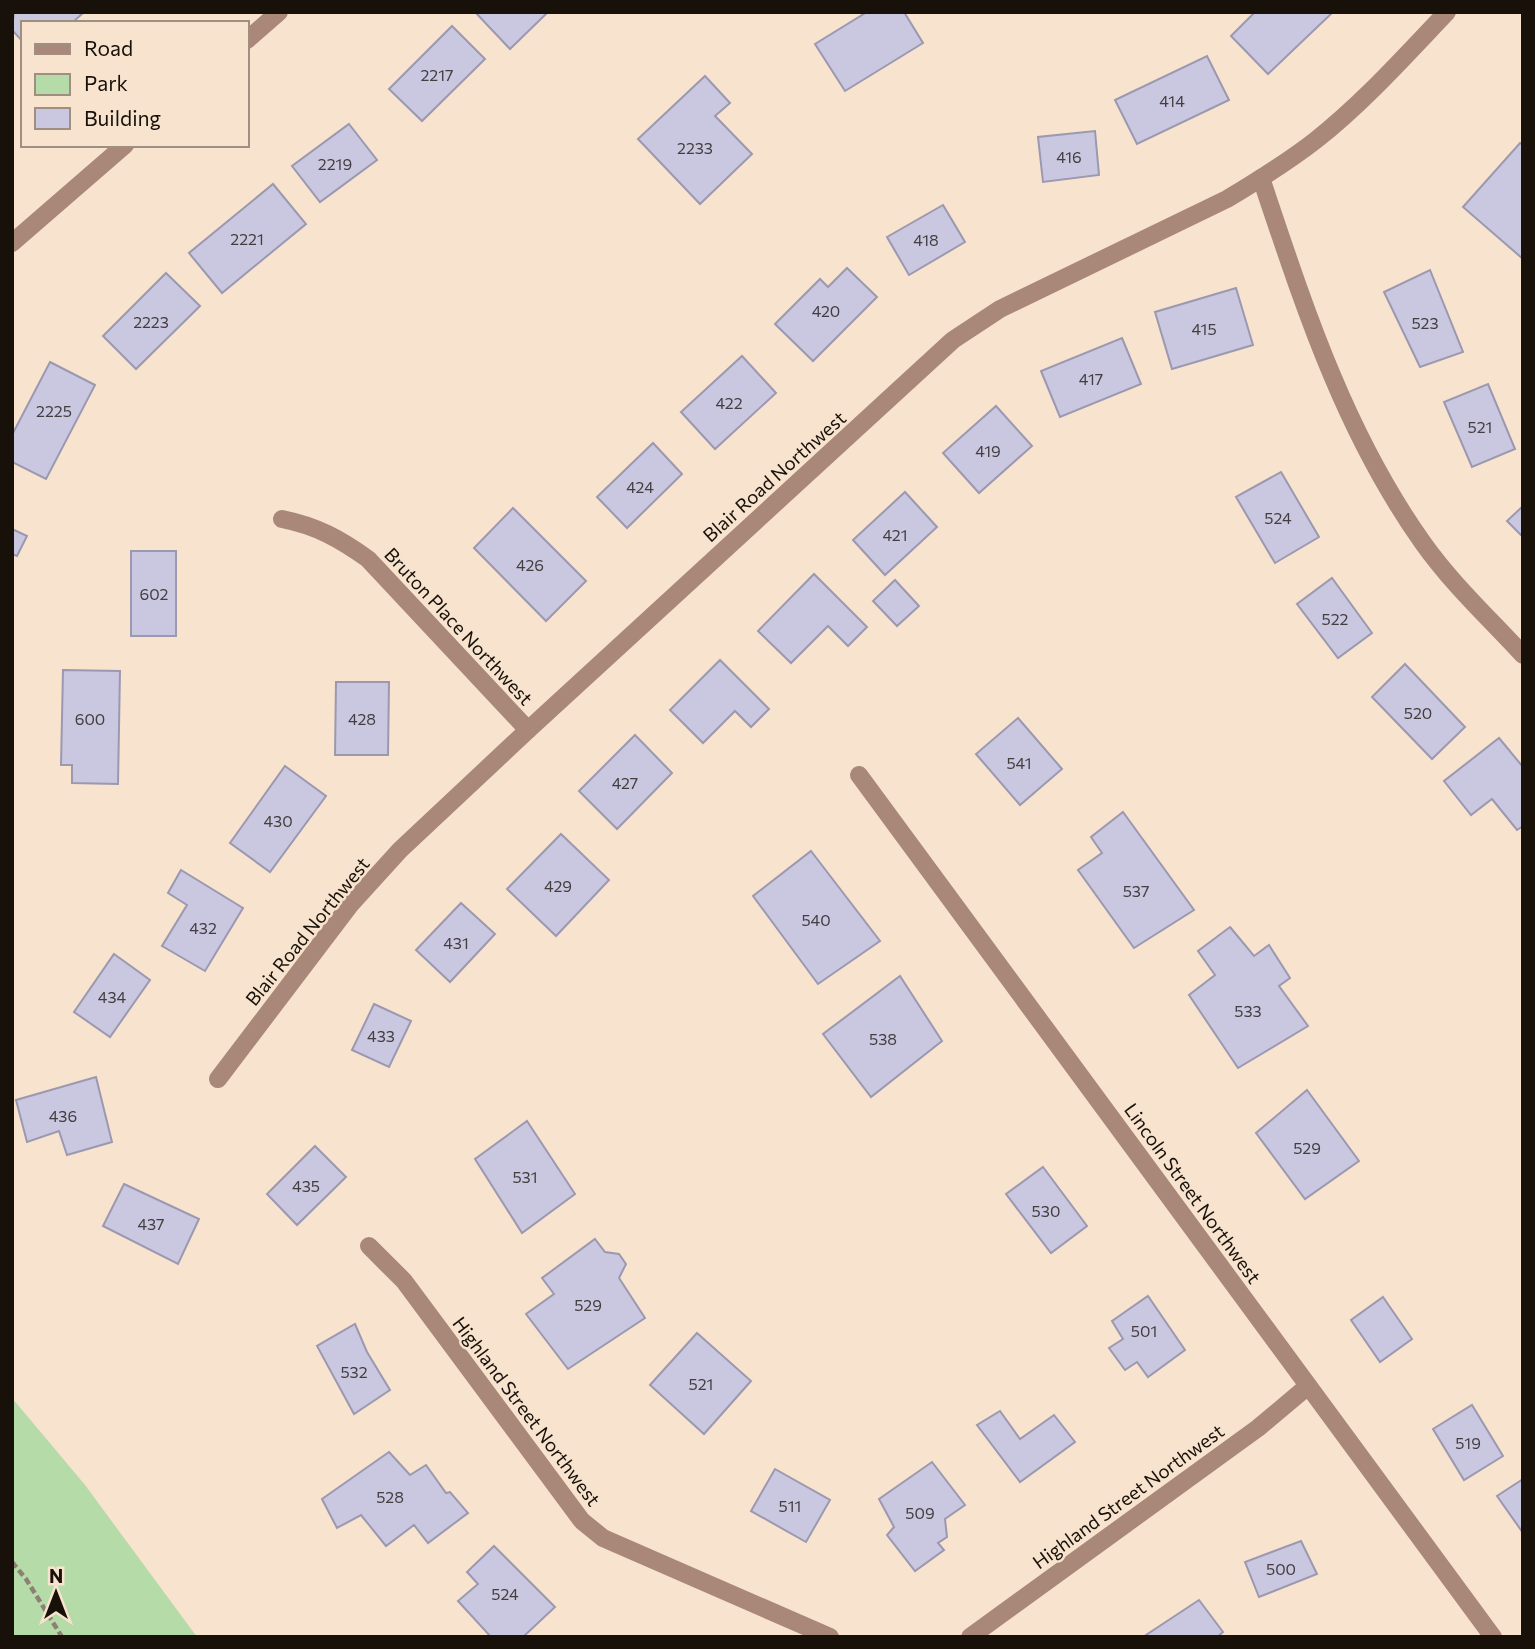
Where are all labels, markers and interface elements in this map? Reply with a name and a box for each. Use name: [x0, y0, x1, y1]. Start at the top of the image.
legend: [21, 21, 248, 147]
text: Road: [84, 35, 133, 60]
house number: 2217: [420, 65, 454, 84]
text: Park: [84, 70, 128, 95]
house number: 414: [1159, 91, 1185, 110]
text: Building: [84, 105, 161, 130]
house number: 2233: [677, 138, 713, 157]
house number: 416: [1056, 147, 1082, 166]
house number: 2219: [318, 154, 352, 173]
house number: 2221: [230, 229, 264, 248]
house number: 418: [913, 230, 939, 249]
house number: 420: [812, 301, 840, 320]
house number: 2223: [133, 312, 169, 331]
house number: 523: [1411, 313, 1439, 332]
house number: 415: [1191, 319, 1217, 338]
house number: 417: [1079, 369, 1103, 388]
house number: 422: [715, 393, 743, 412]
house number: 2225: [36, 401, 72, 420]
street label: Blair Road Northwest: [698, 406, 850, 546]
house number: 521: [1468, 417, 1492, 436]
house number: 419: [975, 441, 1001, 460]
house number: 424: [626, 477, 654, 496]
house number: 524: [1264, 508, 1292, 527]
house number: 421: [882, 525, 908, 544]
street label: Bruton Place Northwest: [380, 543, 538, 710]
house number: 426: [516, 555, 544, 574]
house number: 602: [140, 584, 169, 603]
house number: 522: [1322, 609, 1349, 628]
house number: 520: [1404, 703, 1432, 722]
house number: 600: [75, 709, 105, 728]
house number: 428: [348, 709, 376, 728]
house number: 541: [1006, 753, 1032, 772]
house number: 427: [612, 773, 638, 792]
house number: 430: [263, 811, 293, 830]
street label: Blair Road Northwest: [240, 852, 374, 1010]
house number: 429: [544, 876, 572, 895]
house number: 537: [1123, 881, 1149, 900]
house number: 540: [801, 910, 831, 929]
house number: 432: [189, 918, 217, 937]
house number: 431: [443, 933, 469, 952]
house number: 434: [98, 987, 127, 1006]
house number: 533: [1234, 1001, 1262, 1020]
house number: 433: [367, 1026, 395, 1045]
house number: 538: [869, 1029, 897, 1048]
street label: Lincoln Street Northwest: [1120, 1098, 1266, 1288]
house number: 436: [49, 1106, 77, 1125]
house number: 529: [1293, 1138, 1321, 1157]
house number: 531: [512, 1167, 538, 1186]
house number: 435: [292, 1176, 320, 1195]
house number: 530: [1032, 1201, 1060, 1220]
house number: 437: [137, 1214, 165, 1233]
house number: 529: [574, 1295, 602, 1314]
street label: Highland Street Northwest: [448, 1312, 606, 1510]
house number: 501: [1131, 1321, 1157, 1340]
house number: 532: [340, 1362, 368, 1381]
house number: 521: [689, 1374, 713, 1393]
street label: Highland Street Northwest: [1028, 1419, 1228, 1573]
house number: 519: [1455, 1433, 1481, 1452]
house number: 528: [376, 1487, 404, 1506]
house number: 511: [779, 1496, 801, 1515]
house number: 509: [905, 1503, 935, 1522]
north arrow: [21, 1558, 91, 1628]
house number: 500: [1266, 1559, 1296, 1578]
text: N: [49, 1564, 63, 1587]
house number: 524: [491, 1584, 519, 1603]

